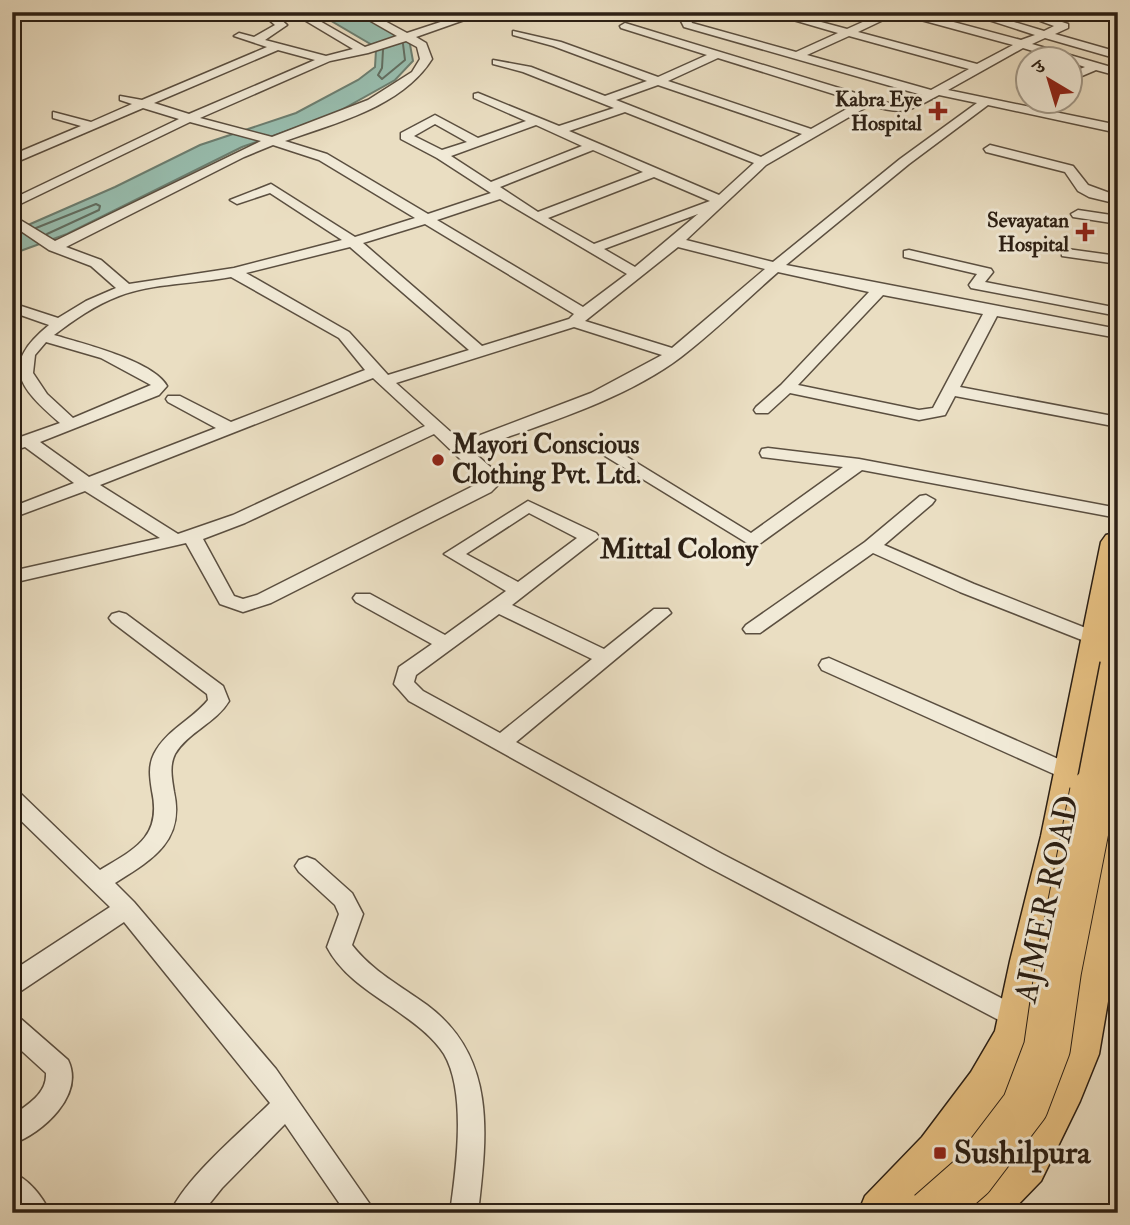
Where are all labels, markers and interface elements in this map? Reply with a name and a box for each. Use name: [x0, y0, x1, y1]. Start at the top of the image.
north arrow: [1014, 46, 1084, 116]
text: उ: [1026, 54, 1051, 81]
place label: Kabra Eye Hospital: [835, 86, 923, 137]
marker: Kabra Eye Hospital: [928, 101, 948, 121]
place label: Sevayatan Hospital: [987, 207, 1070, 258]
marker: Sevayatan Hospital: [1075, 222, 1095, 242]
place label: Mayori Conscious Clothing Pvt. Ltd.: [451, 429, 641, 492]
marker: Mayori Conscious Clothing Pvt. Ltd.: [430, 452, 446, 468]
district label: Mittal Colony: [599, 532, 760, 567]
street label: AJMER ROAD: [1005, 792, 1088, 1007]
place label: Sushilpura: [954, 1133, 1091, 1173]
marker: Sushilpura: [932, 1145, 948, 1161]

